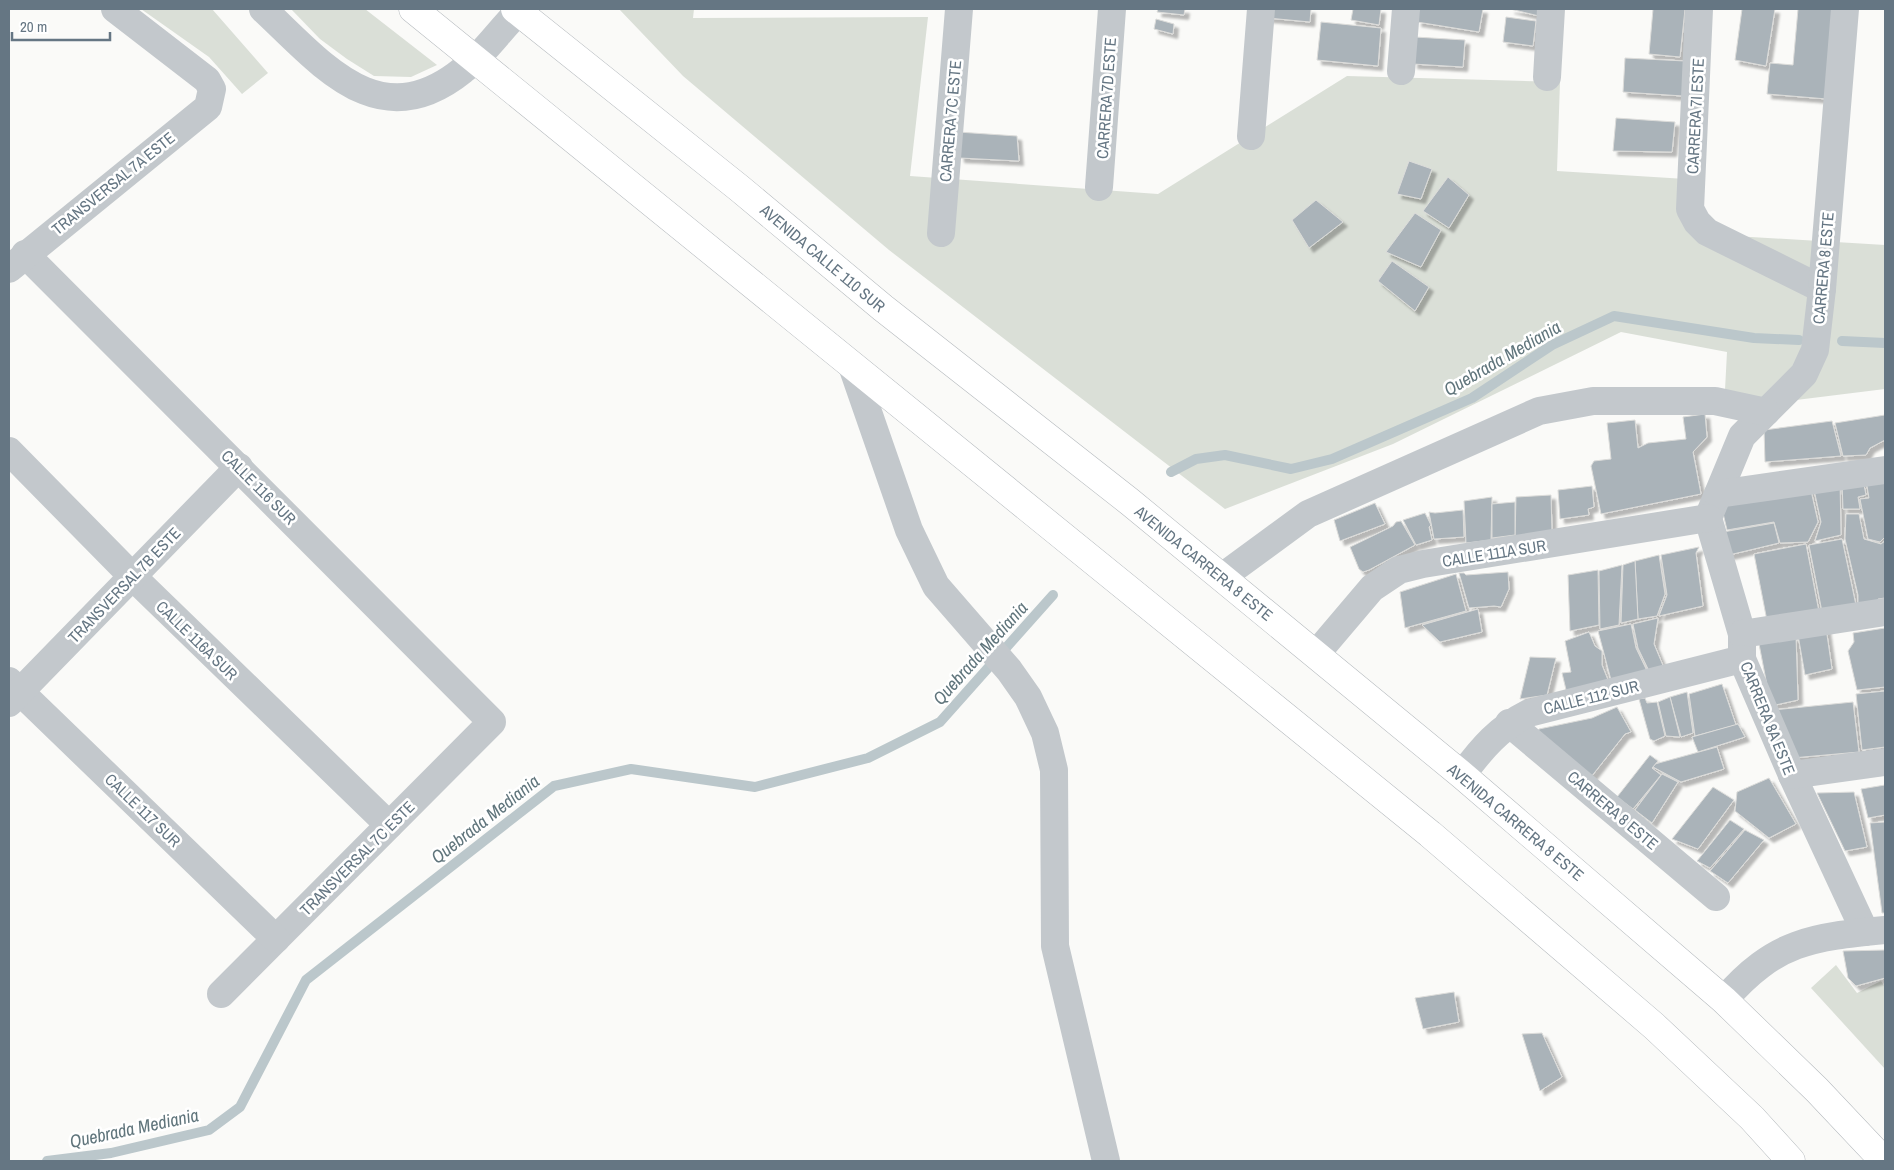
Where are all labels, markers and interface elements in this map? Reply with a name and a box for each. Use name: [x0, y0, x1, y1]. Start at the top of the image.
scale bar: [12, 10, 110, 42]
text: 20 m: [20, 16, 47, 37]
street label: CARRERA 7D ESTE: [1091, 36, 1121, 160]
street label: CARRERA 7I ESTE: [1681, 58, 1709, 174]
street label: CARRERA 7C ESTE: [934, 59, 966, 183]
street label: TRANSVERSAL 7A ESTE: [47, 126, 179, 240]
street label: AVENIDA CALLE 110 SUR: [755, 198, 891, 317]
street label: CARRERA 8 ESTE: [1807, 211, 1839, 325]
water label: Quebrada Mediania: [1439, 314, 1565, 402]
street label: CALLE 116 SUR: [217, 445, 302, 530]
street label: AVENIDA CARRERA 8 ESTE: [1130, 500, 1278, 626]
street label: TRANSVERSAL 7B ESTE: [63, 522, 185, 648]
street label: CALLE 111A SUR: [1441, 534, 1548, 572]
street label: CALLE 116A SUR: [151, 595, 243, 685]
water label: Quebrada Mediania: [927, 596, 1033, 710]
street label: CARRERA 8A ESTE: [1735, 658, 1801, 778]
street label: CALLE 112 SUR: [1541, 674, 1641, 719]
street label: AVENIDA CARRERA 8 ESTE: [1442, 758, 1589, 886]
street label: CARRERA 8 ESTE: [1563, 765, 1663, 855]
street label: CALLE 117 SUR: [100, 768, 186, 852]
water label: Quebrada Mediania: [426, 769, 544, 869]
street label: TRANSVERSAL 7C ESTE: [295, 796, 419, 920]
water label: Quebrada Mediania: [67, 1102, 201, 1154]

